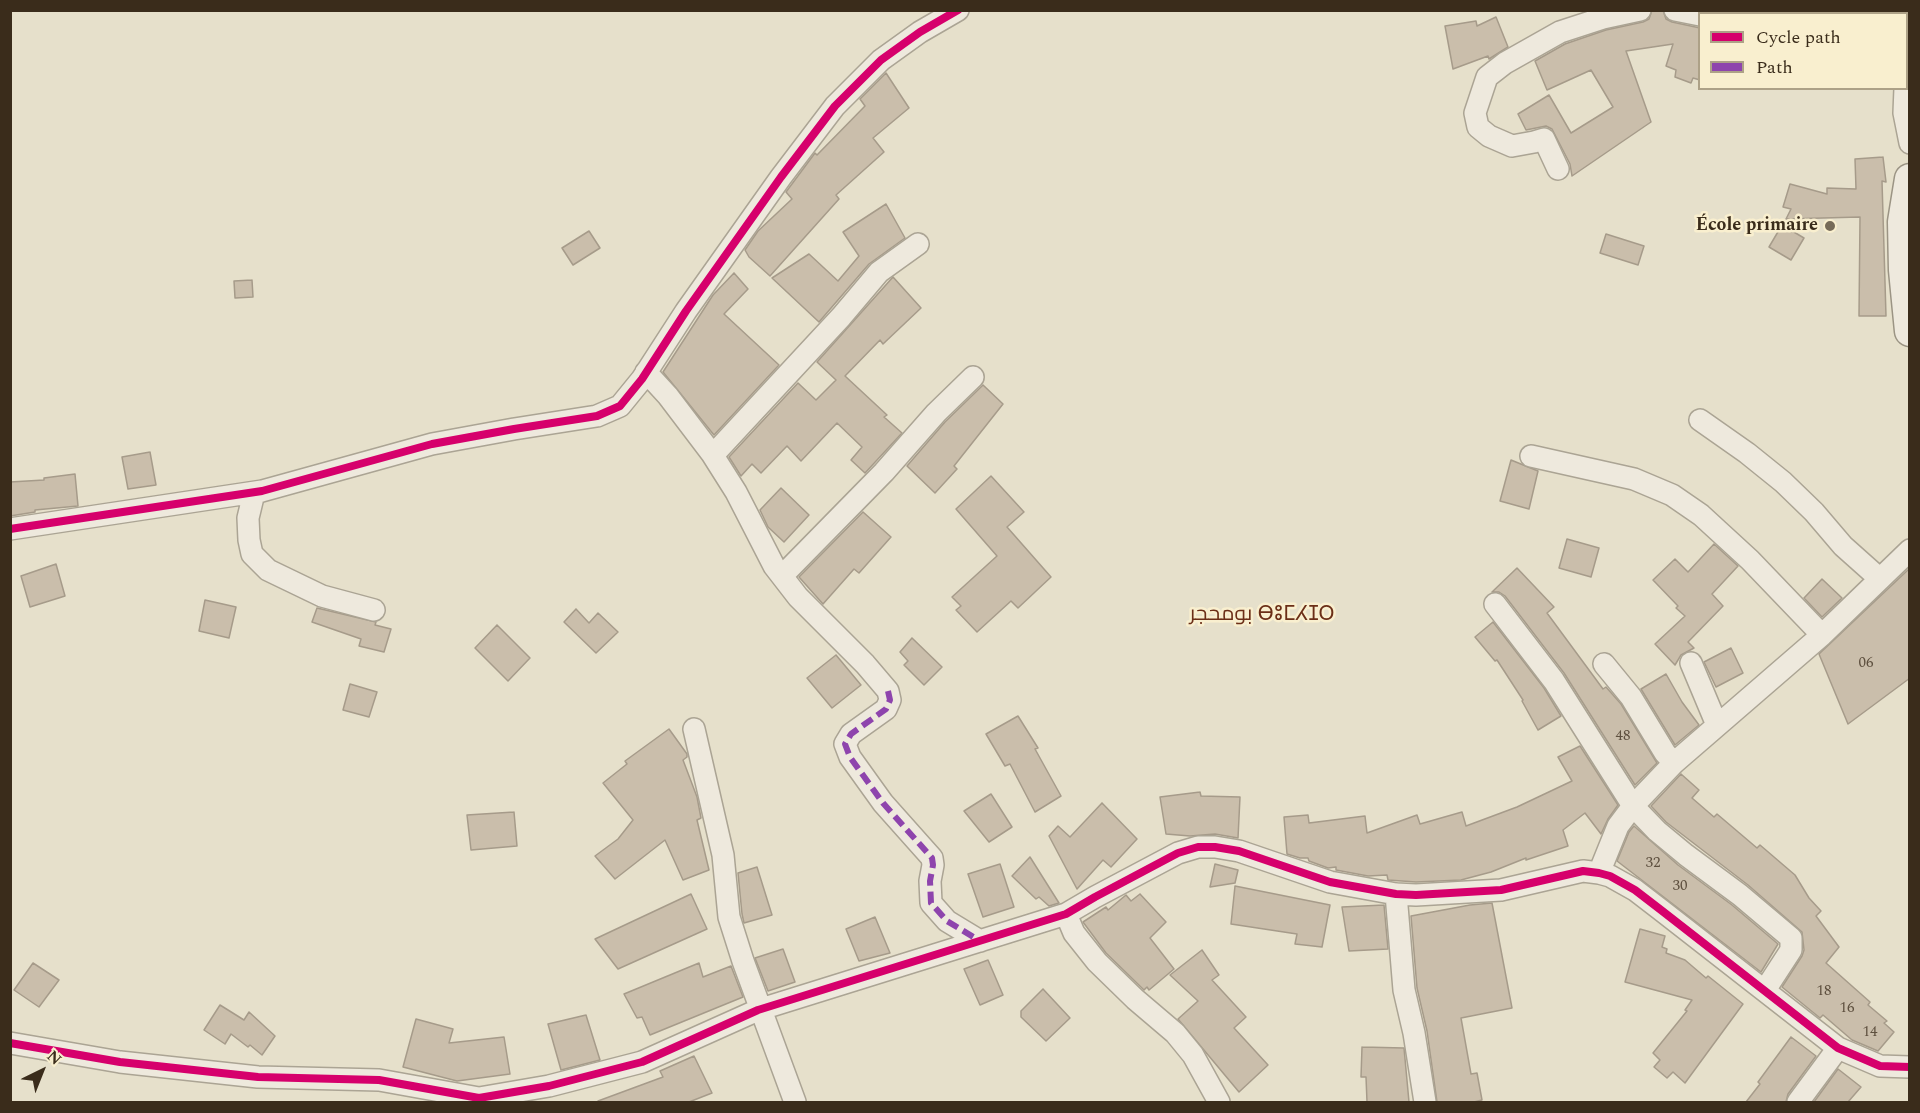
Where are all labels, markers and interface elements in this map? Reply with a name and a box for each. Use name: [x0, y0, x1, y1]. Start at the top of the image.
legend: [1698, 12, 1908, 90]
text: Cycle path: [1756, 24, 1841, 51]
text: Path: [1756, 54, 1793, 81]
place label: École primaire: [1696, 215, 1818, 237]
marker: École primaire: [1823, 219, 1837, 233]
district label: بومحجر ⴱⵓⵎⵃⵊⵔ: [1189, 603, 1335, 629]
house number: 06: [1859, 655, 1873, 673]
house number: 48: [1616, 728, 1630, 746]
house number: 32: [1646, 855, 1660, 873]
house number: 30: [1673, 878, 1687, 896]
house number: 18: [1817, 983, 1831, 1001]
house number: 16: [1840, 1000, 1854, 1018]
house number: 14: [1863, 1024, 1877, 1042]
north arrow: [12, 1041, 72, 1101]
text: N: [41, 1045, 67, 1071]

